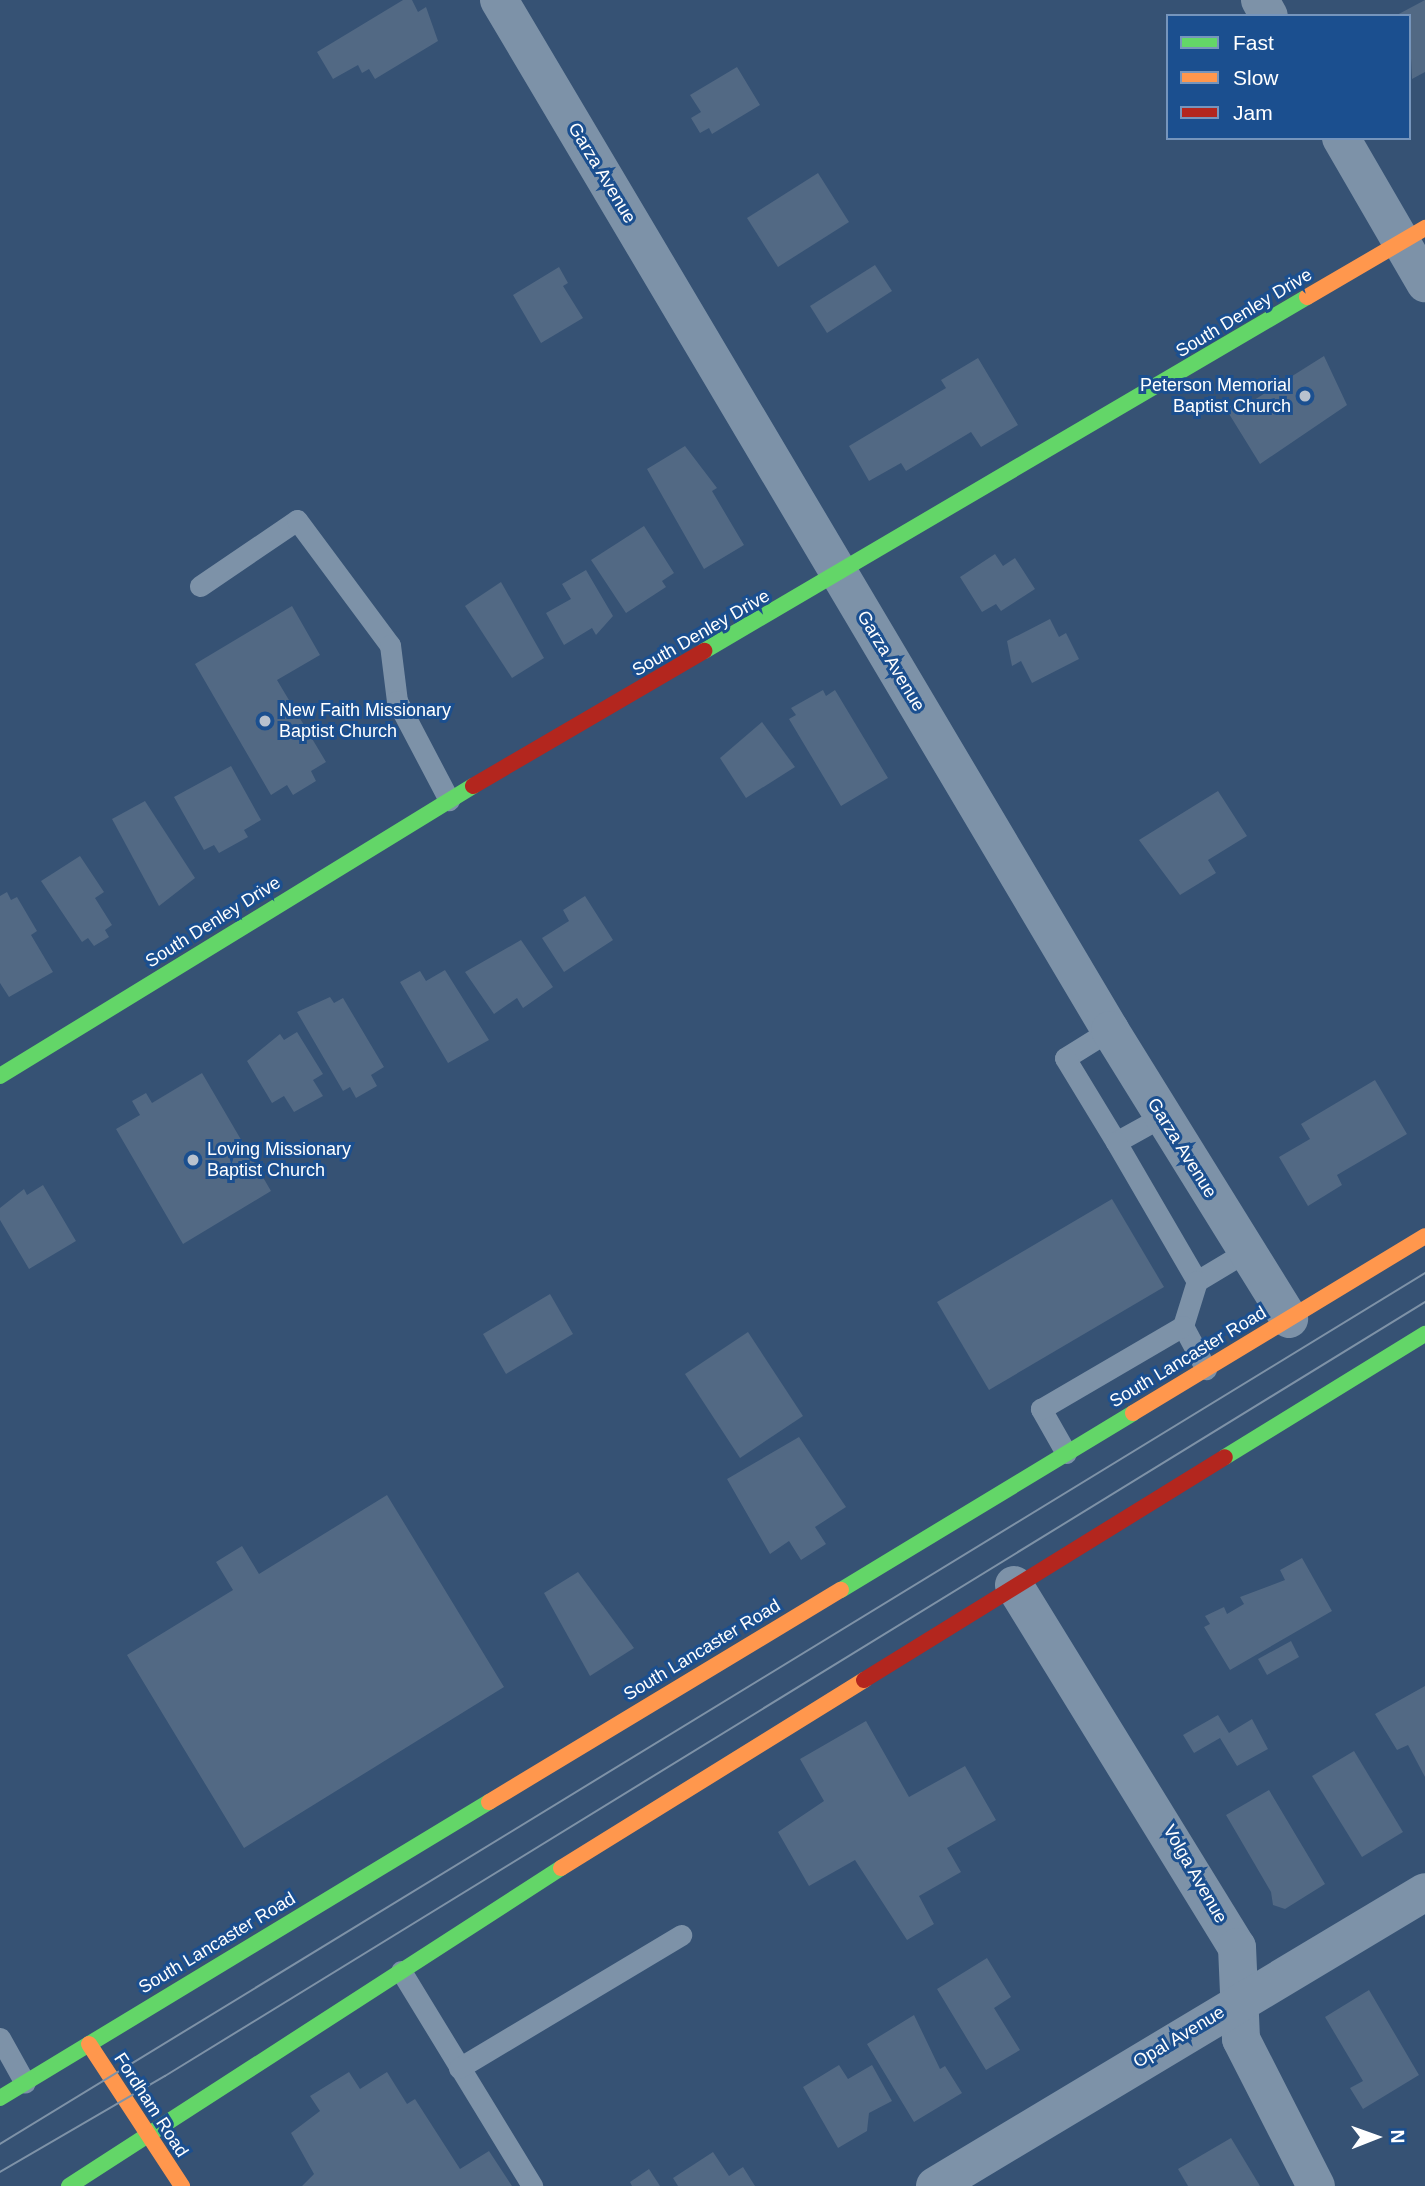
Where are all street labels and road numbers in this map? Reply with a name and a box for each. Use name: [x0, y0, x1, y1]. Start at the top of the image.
street label: Garza Avenue: [563, 118, 641, 228]
street label: South Denley Drive: [1172, 264, 1316, 362]
street label: South Denley Drive: [628, 585, 774, 681]
street label: Garza Avenue: [852, 606, 930, 716]
street label: South Denley Drive: [142, 872, 284, 972]
street label: Garza Avenue: [1142, 1094, 1222, 1202]
street label: South Lancaster Road: [1106, 1302, 1270, 1412]
street label: South Lancaster Road: [620, 1595, 784, 1705]
street label: Volga Avenue: [1158, 1821, 1232, 1927]
street label: South Lancaster Road: [135, 1888, 299, 1998]
street label: Opal Avenue: [1129, 2001, 1229, 2073]
street label: Fordham Road: [109, 2049, 193, 2161]

